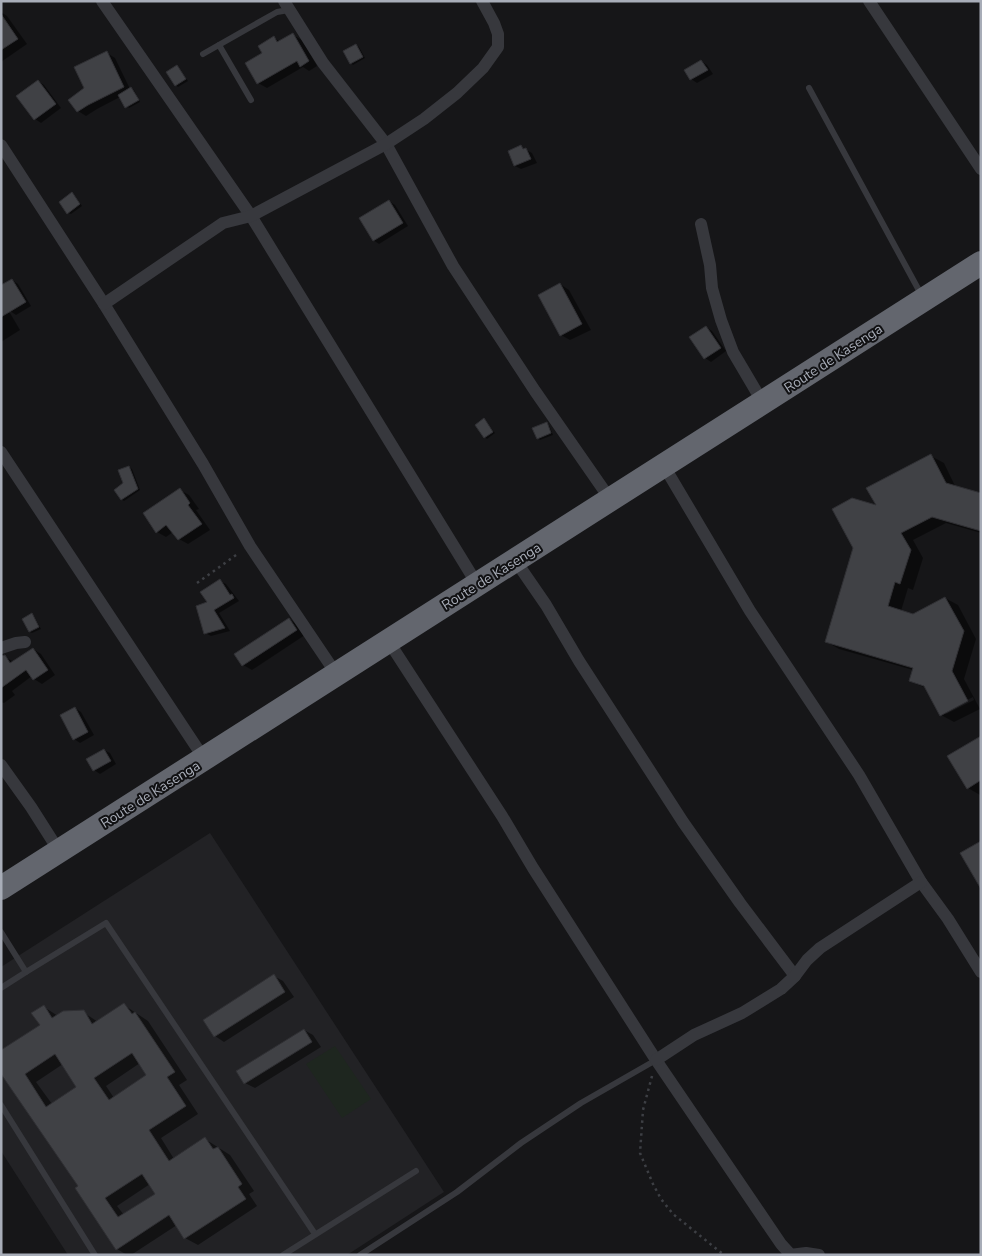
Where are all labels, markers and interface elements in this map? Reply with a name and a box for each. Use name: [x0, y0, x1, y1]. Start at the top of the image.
street label: Route de Kasenga: [780, 319, 886, 397]
street label: Route de Kasenga: [438, 538, 545, 615]
street label: Route de Kasenga: [97, 756, 204, 833]

